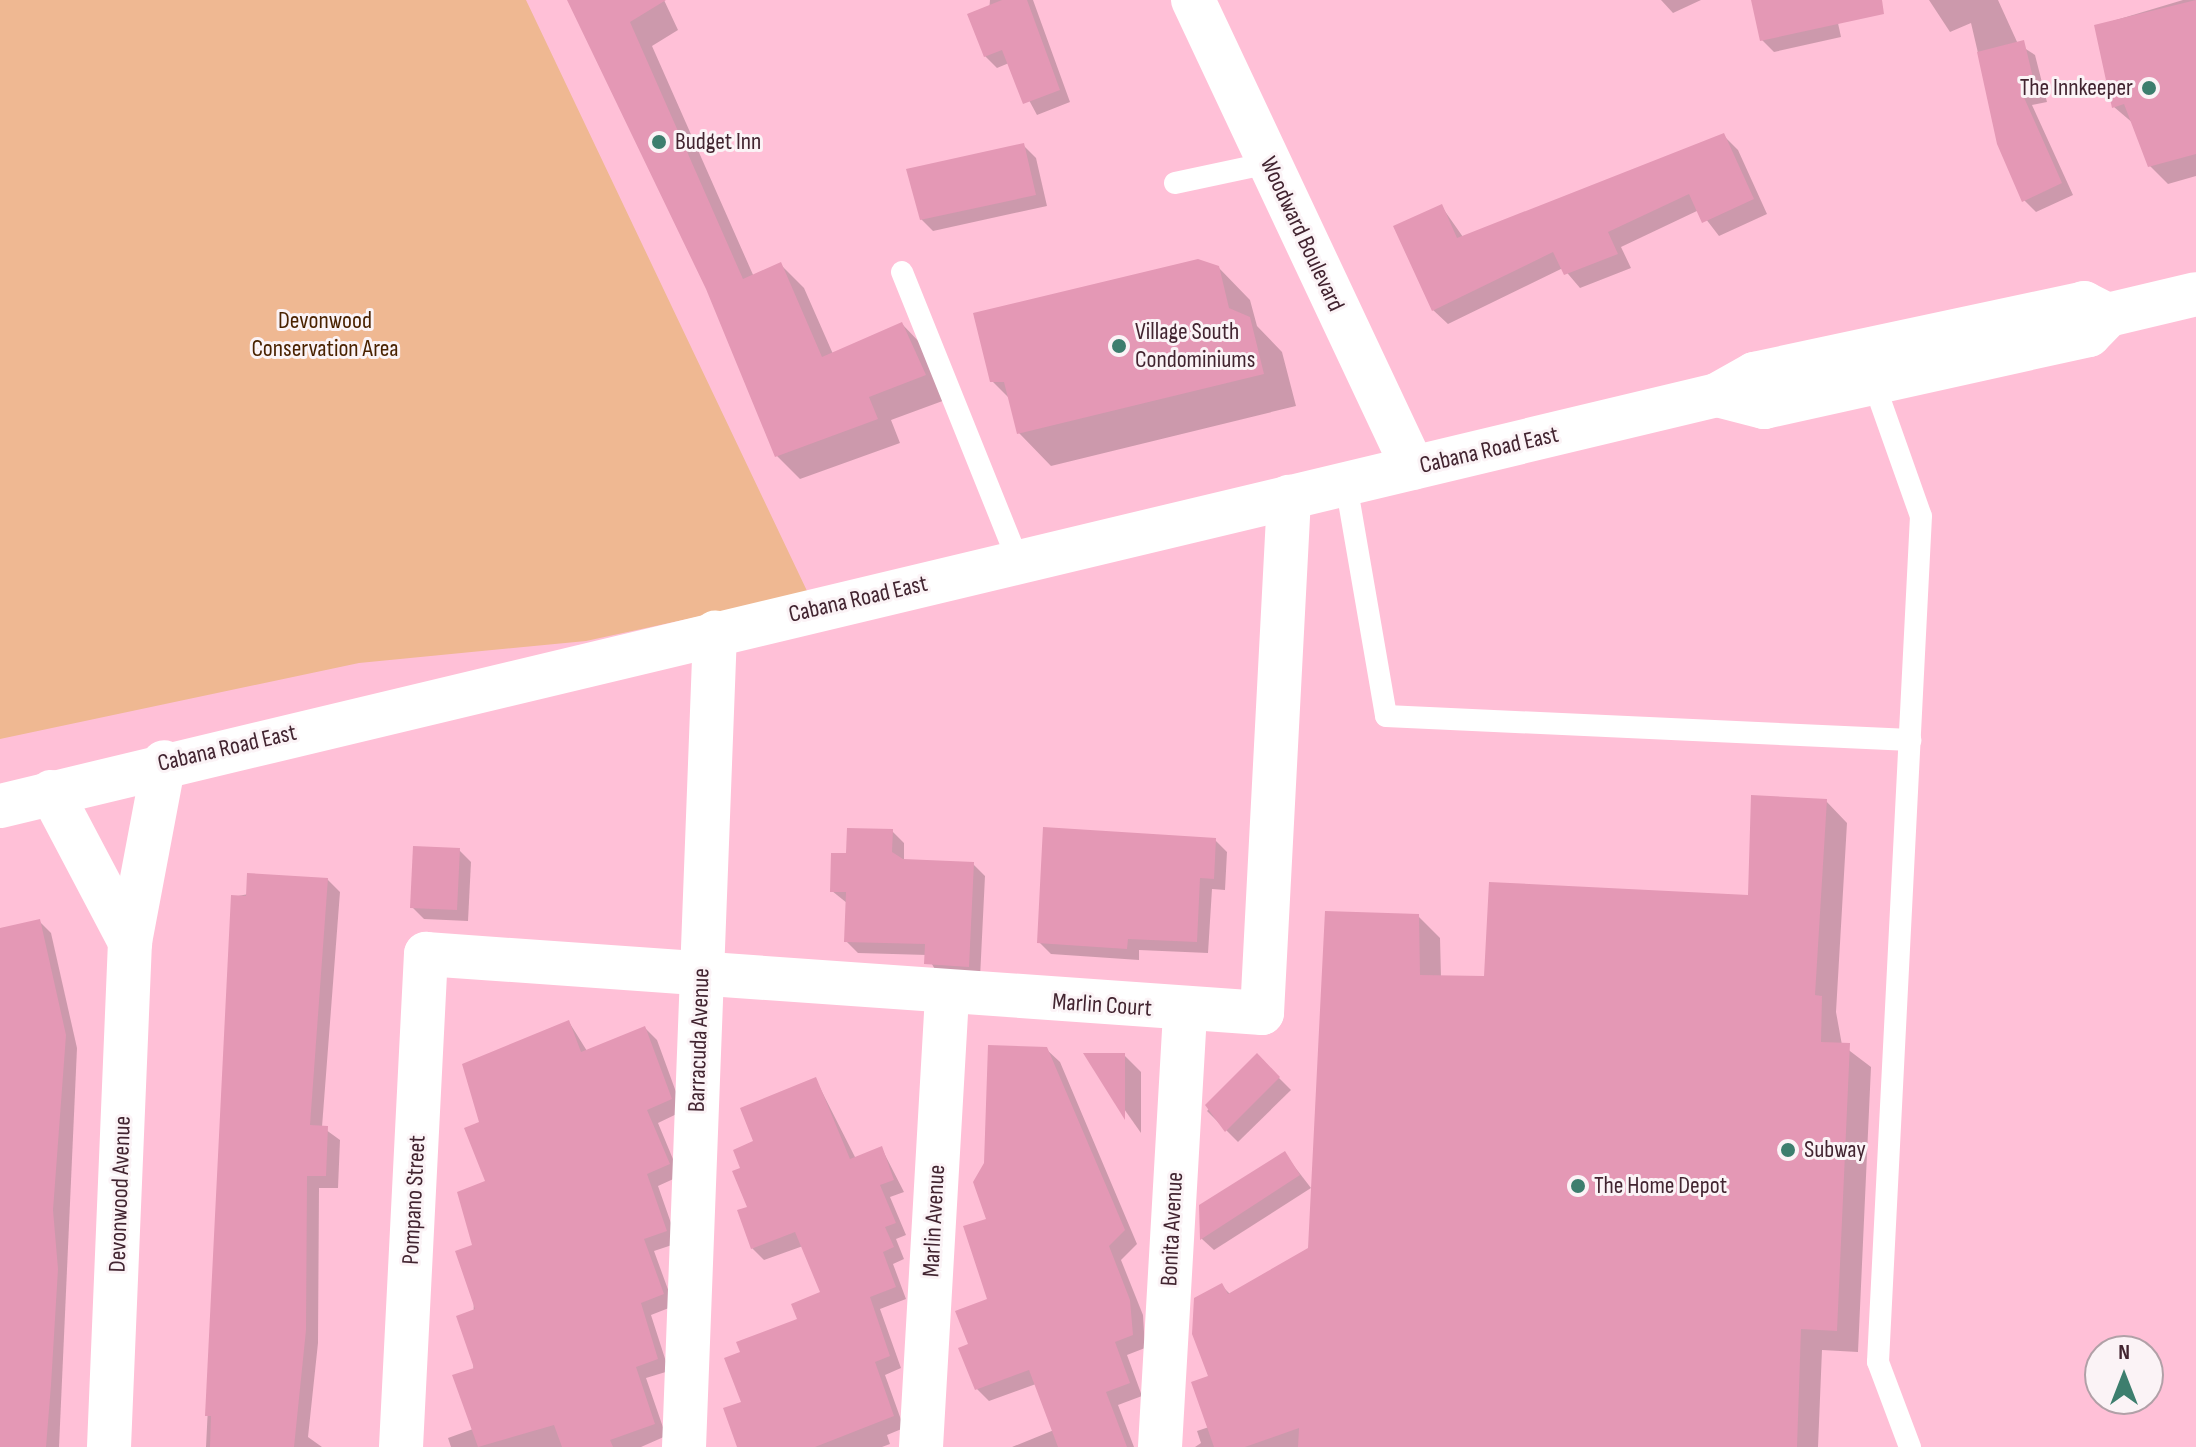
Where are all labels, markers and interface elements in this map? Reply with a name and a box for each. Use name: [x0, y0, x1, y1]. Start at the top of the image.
place label: The Innkeeper: [2020, 74, 2133, 102]
marker: The Innkeeper: [2140, 79, 2158, 97]
place label: Budget Inn: [675, 128, 761, 156]
marker: Budget Inn: [650, 133, 668, 151]
street label: Woodward Boulevard: [1254, 152, 1350, 316]
park label: Devonwood Conservation Area: [251, 307, 399, 363]
place label: Village South Condominiums: [1135, 318, 1255, 374]
marker: Village South Condominiums: [1110, 337, 1128, 355]
street label: Cabana Road East: [1417, 420, 1561, 480]
street label: Cabana Road East: [786, 569, 930, 629]
street label: Cabana Road East: [155, 718, 299, 778]
street label: Barracuda Avenue: [682, 968, 716, 1112]
street label: Marlin Court: [1051, 987, 1153, 1023]
street label: Devonwood Avenue: [103, 1115, 137, 1273]
street label: Pompano Street: [396, 1135, 432, 1265]
place label: Subway: [1804, 1136, 1866, 1164]
marker: Subway: [1779, 1141, 1797, 1159]
street label: Marlin Avenue: [917, 1164, 951, 1278]
street label: Bonita Avenue: [1155, 1171, 1189, 1287]
place label: The Home Depot: [1594, 1172, 1727, 1200]
marker: The Home Depot: [1569, 1177, 1587, 1195]
north arrow: [2084, 1335, 2164, 1415]
text: N: [2118, 1339, 2130, 1366]

